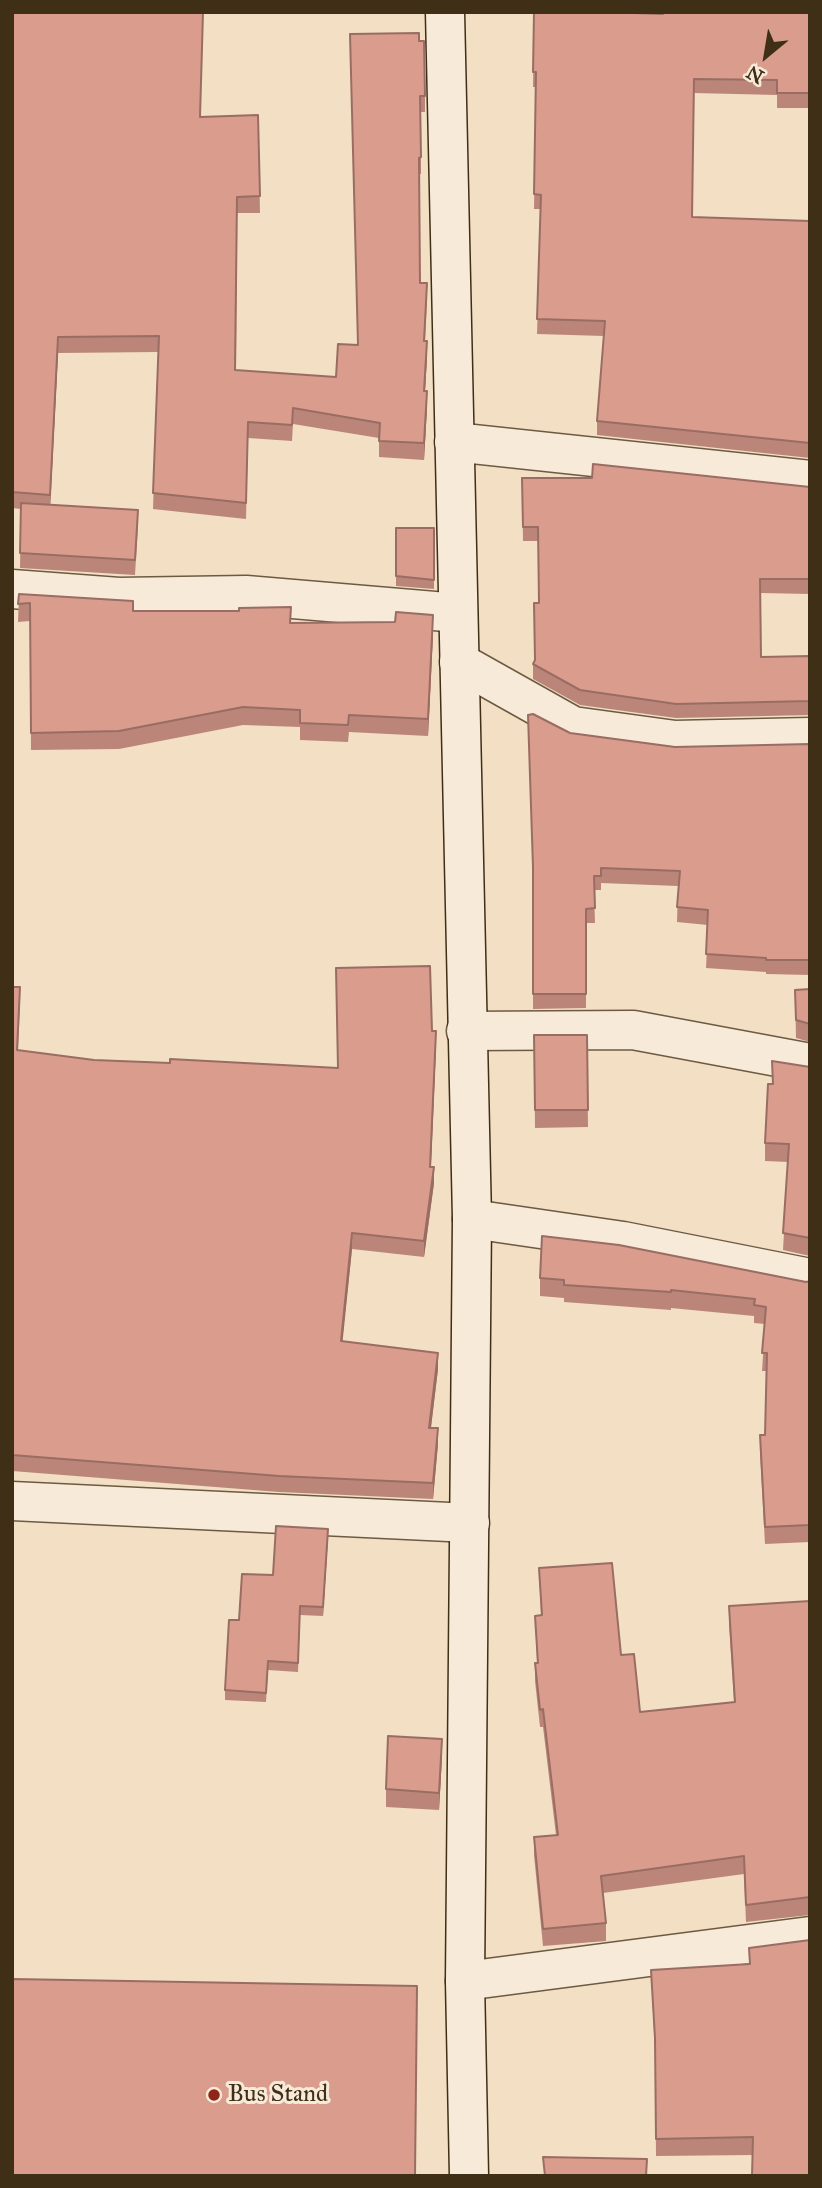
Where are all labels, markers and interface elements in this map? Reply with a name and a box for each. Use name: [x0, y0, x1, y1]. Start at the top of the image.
north arrow: [731, 21, 801, 91]
text: N: [743, 61, 768, 89]
place label: Bus Stand: [228, 2081, 328, 2109]
marker: Bus Stand: [206, 2087, 222, 2103]

